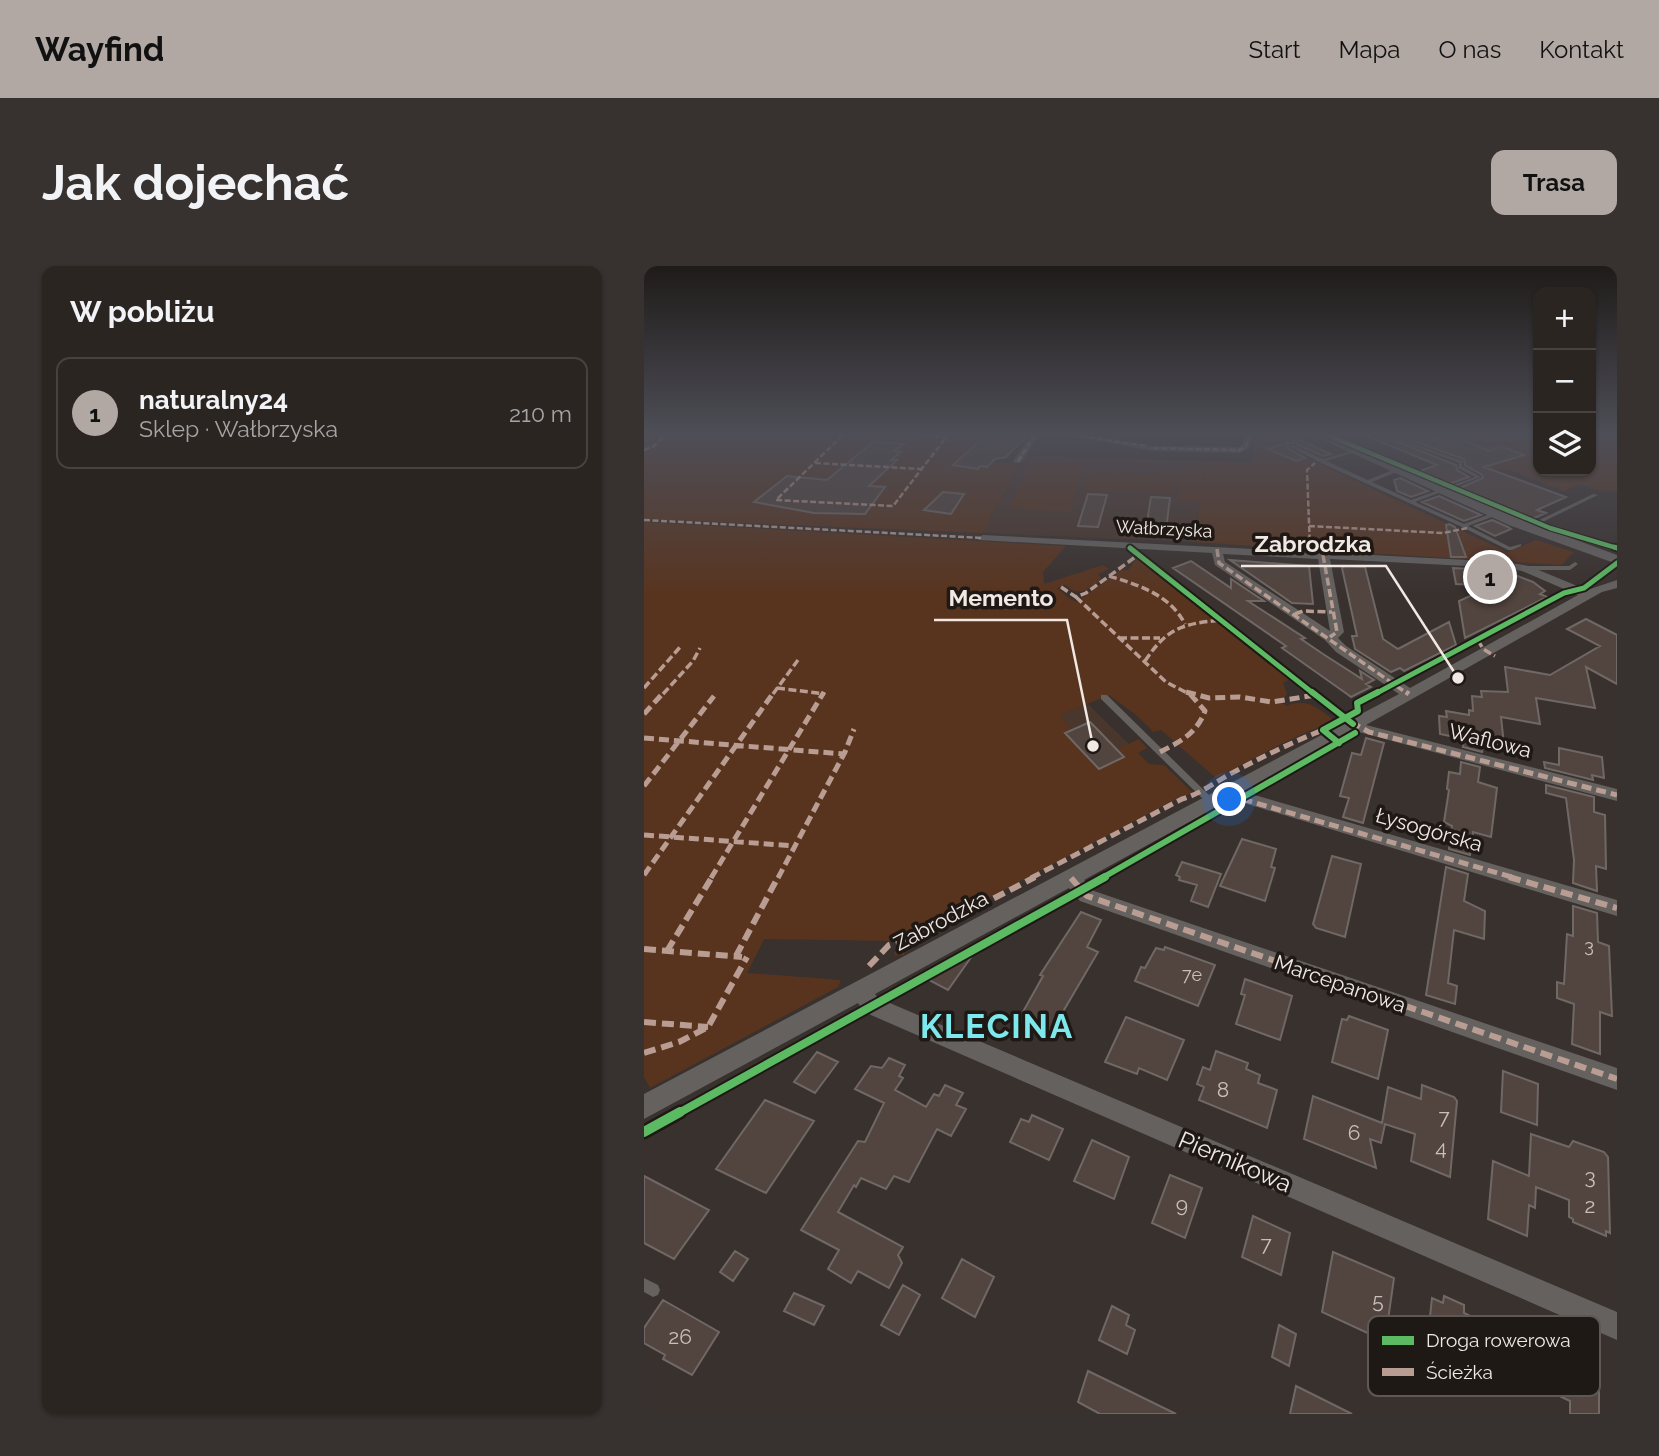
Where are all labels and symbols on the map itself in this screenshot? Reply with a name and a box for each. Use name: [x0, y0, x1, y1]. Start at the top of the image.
street label: Wałbrzyska: [1115, 515, 1213, 542]
callout: Zabrodzka: [1241, 522, 1386, 566]
text: Zabrodzka: [1255, 530, 1371, 557]
pin: 1: [1467, 551, 1513, 603]
callout: Memento: [934, 576, 1067, 620]
text: Memento: [948, 584, 1054, 611]
street label: Waflowa: [1446, 718, 1534, 763]
your location: [1212, 782, 1246, 816]
street label: Łysogórska: [1373, 802, 1485, 857]
street label: Zabrodzka: [889, 885, 992, 956]
house number: 3: [1584, 935, 1594, 956]
street label: Marcepanowa: [1271, 949, 1409, 1018]
house number: 7e: [1182, 964, 1203, 985]
district label: KLECINA: [920, 1007, 1074, 1046]
house number: 8: [1217, 1077, 1229, 1102]
house number: 7: [1438, 1104, 1450, 1129]
house number: 6: [1348, 1120, 1360, 1145]
street label: Piernikowa: [1174, 1125, 1296, 1198]
house number: 4: [1435, 1135, 1447, 1160]
house number: 3: [1584, 1164, 1596, 1189]
house number: 9: [1176, 1192, 1188, 1217]
house number: 2: [1585, 1193, 1595, 1218]
house number: 7: [1260, 1231, 1272, 1256]
house number: 5: [1372, 1288, 1384, 1313]
legend: [1368, 1316, 1600, 1396]
house number: 26: [668, 1324, 692, 1349]
text: Droga rowerowa: [1426, 1329, 1571, 1351]
text: Ścieżka: [1426, 1361, 1493, 1383]

